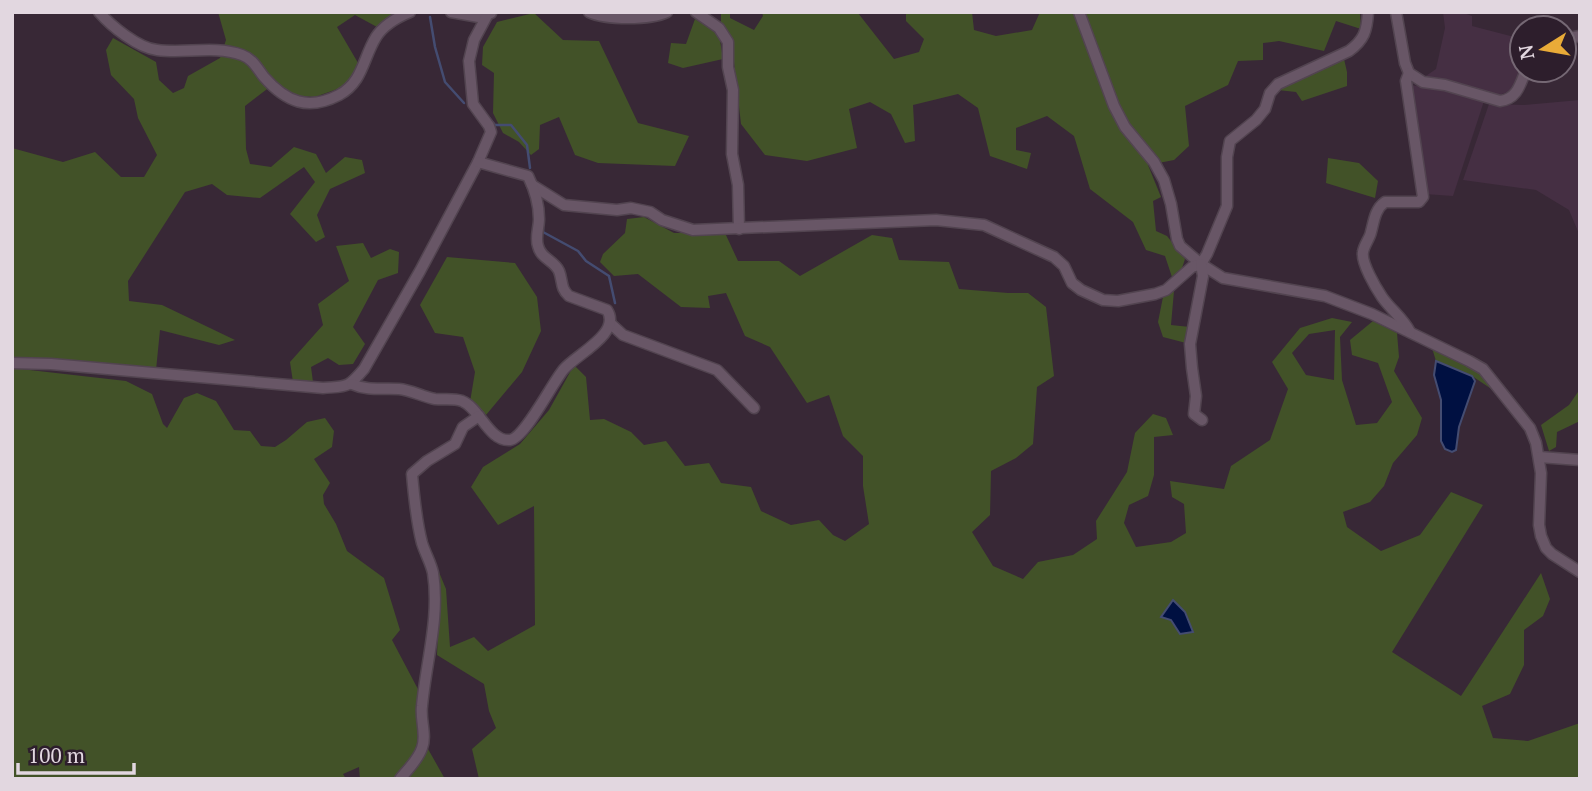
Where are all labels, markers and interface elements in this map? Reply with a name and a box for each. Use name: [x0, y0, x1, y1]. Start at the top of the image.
north arrow: [1508, 14, 1578, 84]
text: N: [1512, 42, 1539, 62]
scale bar: [18, 732, 133, 776]
text: 100 m: [28, 741, 85, 769]

